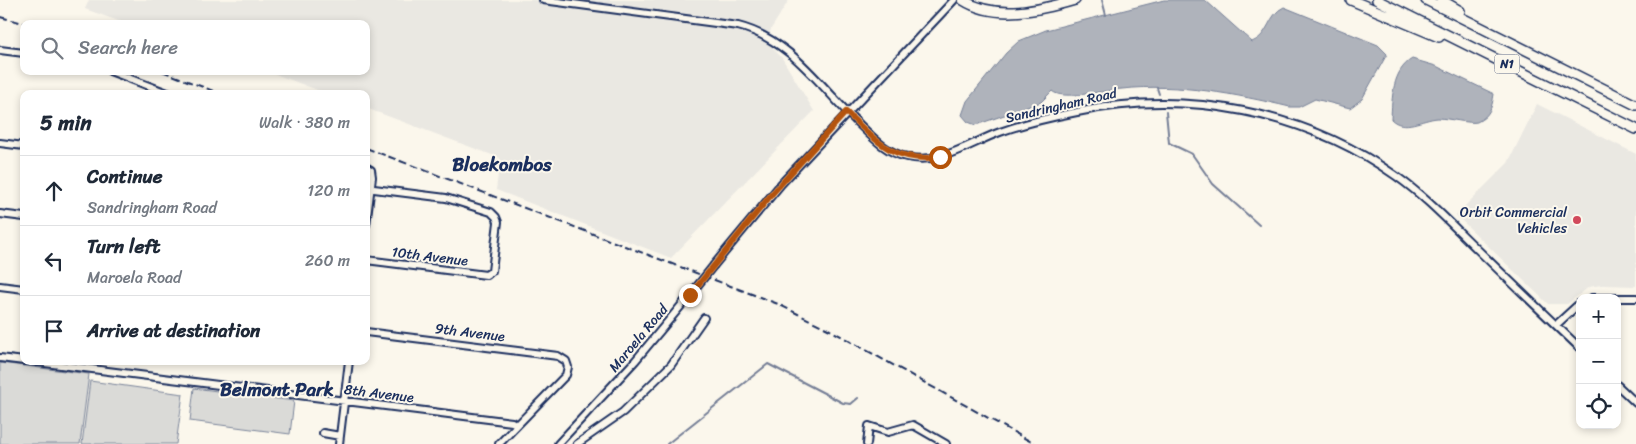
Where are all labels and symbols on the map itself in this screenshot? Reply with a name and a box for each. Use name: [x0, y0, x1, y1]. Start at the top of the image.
road number: N1: [1494, 54, 1520, 74]
street label: Sandringham Road: [1003, 80, 1121, 130]
route start: [929, 146, 952, 169]
district label: Bloekombos: [452, 148, 553, 181]
place label: Orbit Commercial Vehicles: [1460, 200, 1568, 241]
marker: Orbit Commercial Vehicles: [1571, 214, 1583, 226]
street label: 10th Avenue: [390, 239, 470, 274]
route end: [679, 284, 702, 307]
street label: Maroela Road: [602, 297, 676, 378]
street label: 9th Avenue: [433, 316, 507, 349]
district label: Belmont Park: [220, 373, 334, 406]
street label: 8th Avenue: [343, 377, 416, 410]

